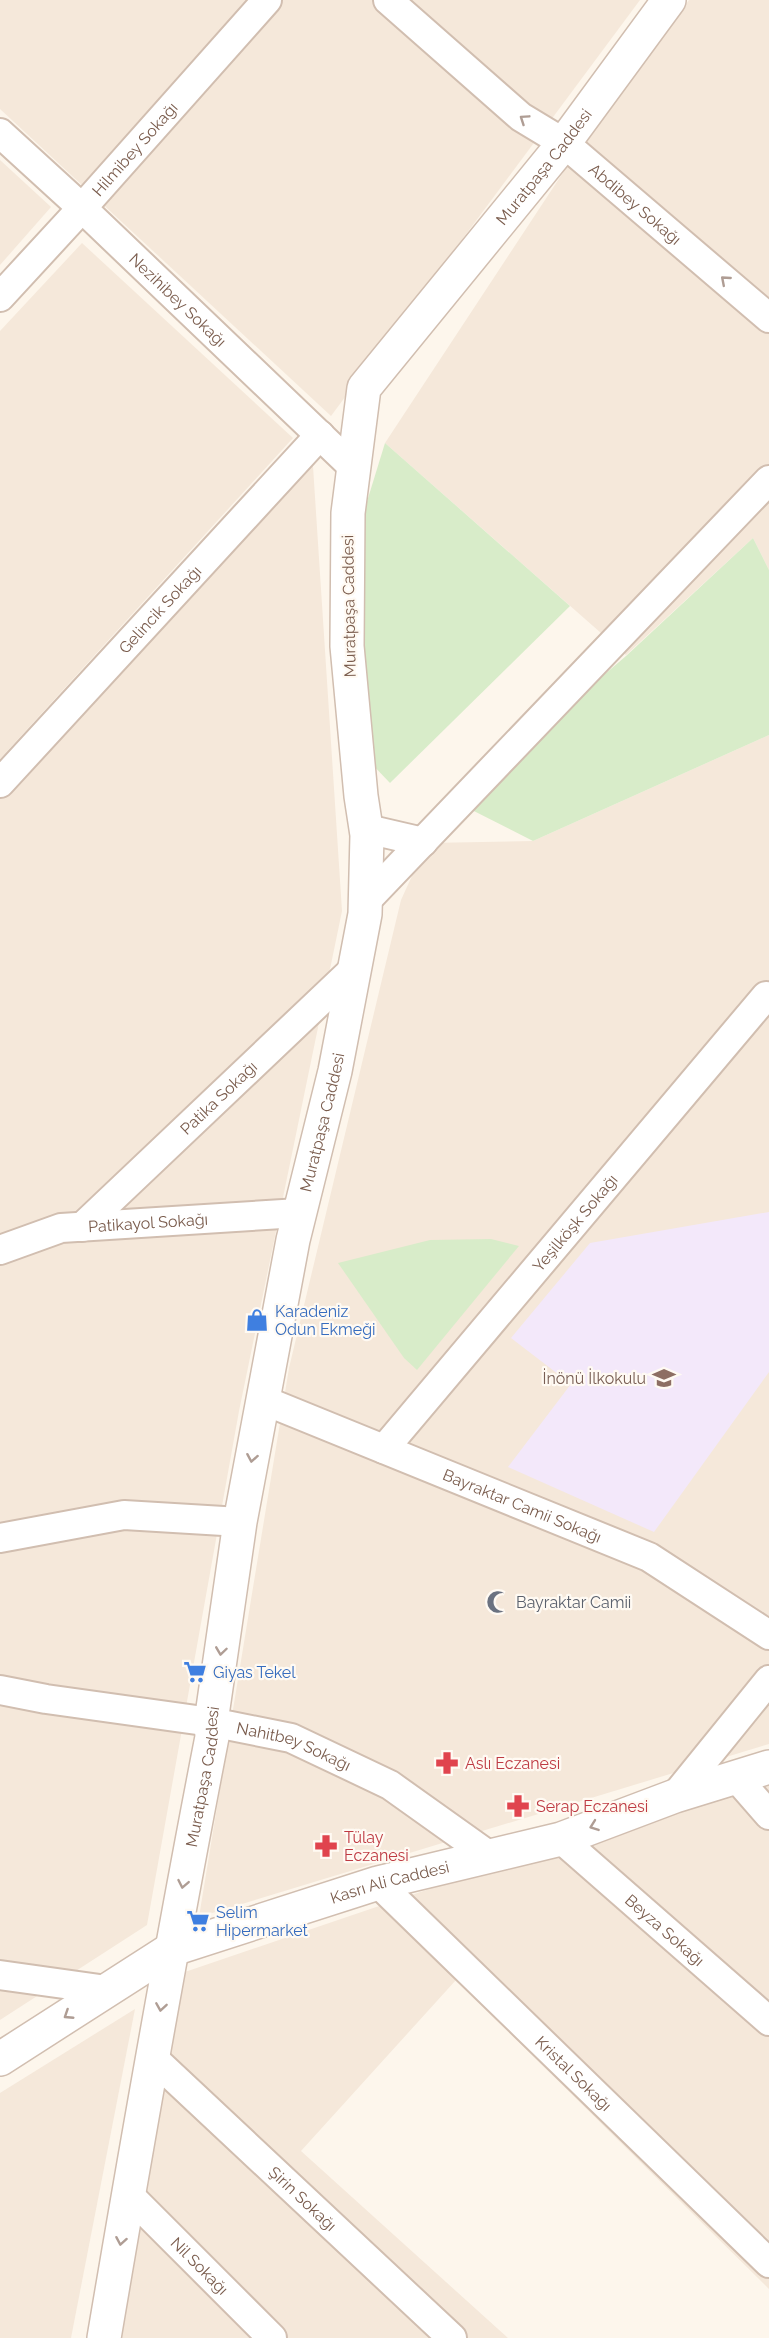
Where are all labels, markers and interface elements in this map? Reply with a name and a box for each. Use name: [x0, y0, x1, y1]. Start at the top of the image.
street label: Hilmibey Sokağı: [88, 98, 181, 200]
street label: Muratpaşa Caddesi: [492, 105, 595, 228]
one-way arrow: [520, 115, 531, 126]
street label: Abdibey Sokağı: [585, 159, 685, 248]
street label: Nezihibey Sokağı: [126, 249, 230, 351]
one-way arrow: [721, 277, 732, 288]
street label: Muratpaşa Caddesi: [338, 535, 360, 677]
street label: Gelincik Sokağı: [115, 561, 205, 657]
street label: Muratpaşa Caddesi: [296, 1051, 348, 1194]
street label: Patika Sokağı: [176, 1057, 261, 1138]
street label: Yeşilköşk Sokağı: [528, 1170, 621, 1275]
street label: Patikayol Sokağı: [87, 1209, 208, 1236]
place label: Karadeniz Odun Ekmeği: [275, 1302, 376, 1339]
shop icon: Karadeniz Odun Ekmeği: [244, 1307, 270, 1333]
school or university icon: İnönü İlkokulu: [651, 1365, 677, 1391]
place label: İnönü İlkokulu: [543, 1368, 646, 1388]
one-way arrow: [246, 1453, 259, 1463]
street label: Bayraktar Camii Sokağı: [440, 1465, 604, 1546]
mosque icon: Bayraktar Camii: [485, 1589, 511, 1615]
place label: Bayraktar Camii: [516, 1593, 631, 1612]
one-way arrow: [216, 1646, 228, 1655]
supermarket icon: Giyas Tekel: [182, 1659, 208, 1685]
place label: Giyas Tekel: [213, 1663, 296, 1682]
street label: Muratpaşa Caddesi: [182, 1705, 223, 1849]
street label: Nahitbey Sokağı: [235, 1718, 354, 1775]
pharmacy icon: Aslı Eczanesi: [434, 1750, 460, 1776]
place label: Aslı Eczanesi: [465, 1754, 560, 1773]
pharmacy icon: Serap Eczanesi: [505, 1793, 531, 1819]
place label: Serap Eczanesi: [536, 1797, 648, 1816]
one-way arrow: [590, 1819, 600, 1832]
place label: Tülay Eczanesi: [344, 1828, 409, 1865]
pharmacy icon: Tülay Eczanesi: [313, 1833, 339, 1859]
street label: Kasrı Ali Caddesi: [328, 1857, 451, 1907]
one-way arrow: [177, 1879, 190, 1889]
street label: Beyza Sokağı: [621, 1890, 708, 1970]
place label: Selim Hipermarket: [216, 1903, 309, 1940]
supermarket icon: Selim Hipermarket: [185, 1908, 211, 1934]
one-way arrow: [156, 2003, 168, 2012]
one-way arrow: [64, 2008, 74, 2020]
street label: Kristal Sokağı: [532, 2032, 616, 2115]
street label: Şirin Sokağı: [265, 2162, 341, 2235]
street label: Nil Sokağı: [167, 2233, 232, 2298]
one-way arrow: [115, 2236, 127, 2246]

